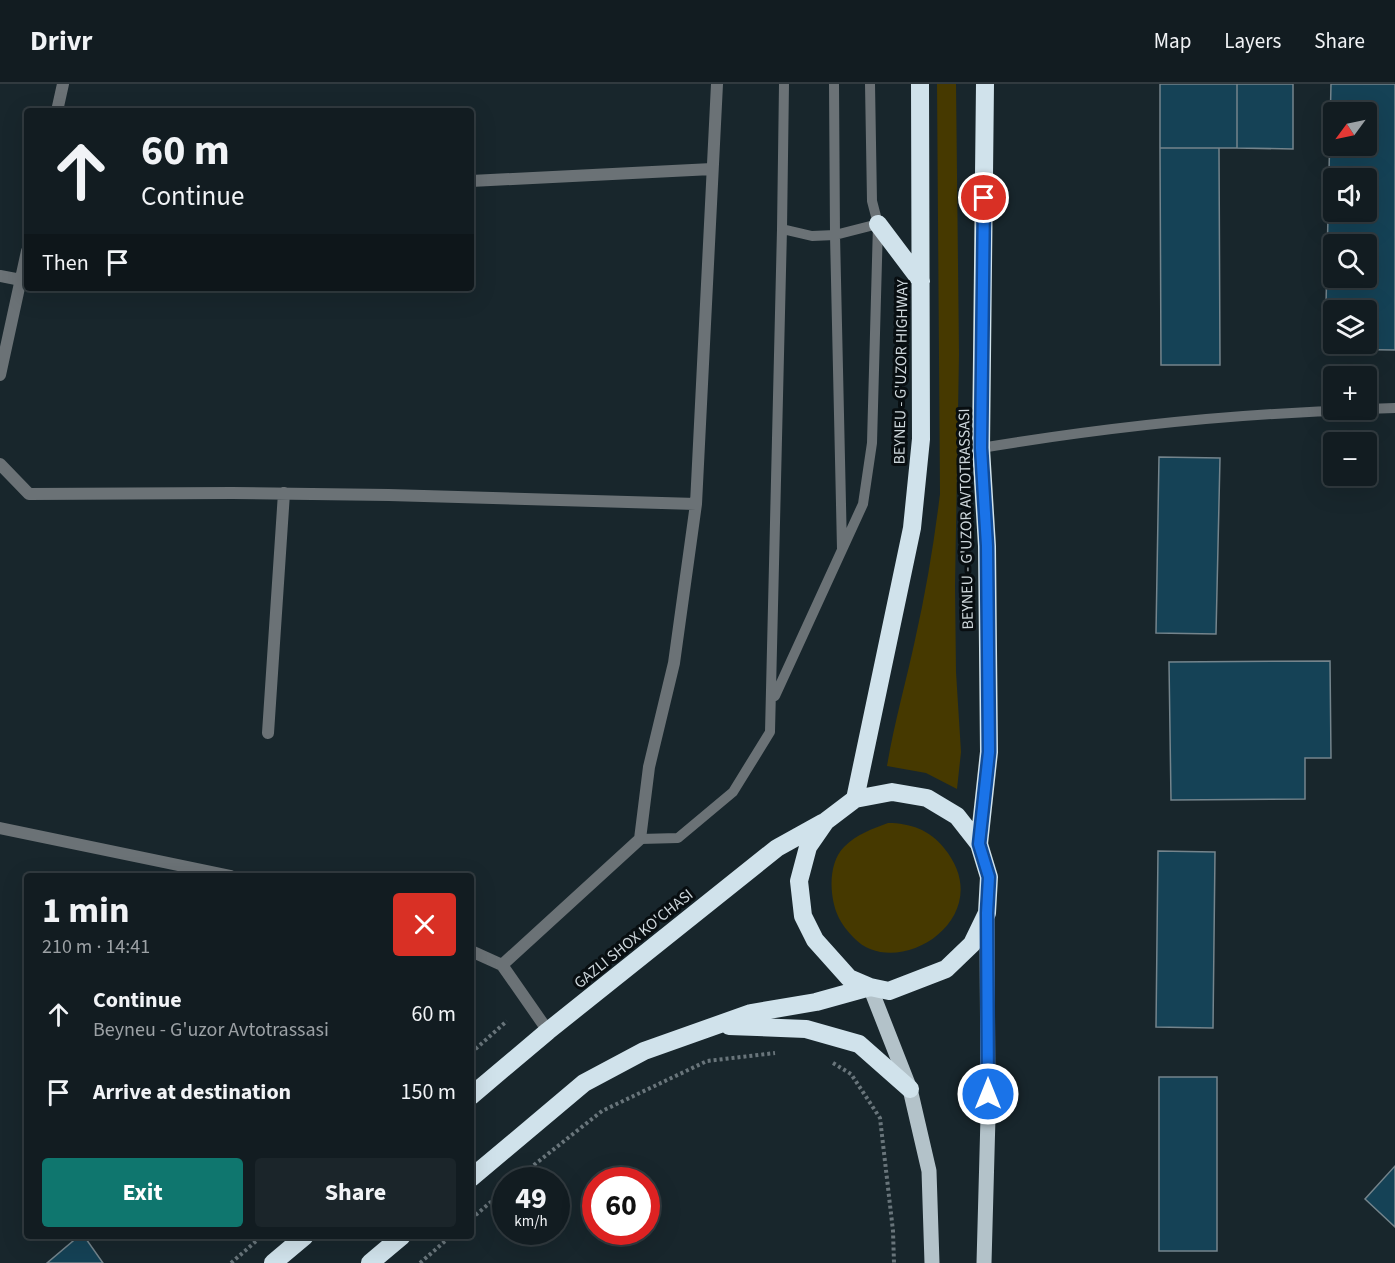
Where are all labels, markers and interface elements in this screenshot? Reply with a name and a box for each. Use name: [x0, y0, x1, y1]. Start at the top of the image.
text: Drivr: [30, 21, 92, 61]
text: Map: [1154, 26, 1191, 56]
text: Layers: [1224, 26, 1281, 56]
text: Share: [1314, 26, 1365, 56]
north arrow: [1323, 102, 1377, 156]
map controls: [1323, 102, 1377, 486]
text: 60 m: [141, 121, 230, 181]
icon: ahead: [42, 132, 120, 210]
button: sound: [1323, 168, 1377, 222]
pin: [958, 172, 1009, 223]
text: Continue: [141, 177, 244, 216]
icon: arrive: [967, 181, 1000, 214]
button: search: [1323, 234, 1377, 288]
icon: arrive: [101, 246, 134, 279]
text: Then: [42, 247, 89, 279]
street label: BEYNEU - G'UZOR HIGHWAY: [888, 279, 914, 465]
button: layers: [1323, 300, 1377, 354]
button: +: [1323, 366, 1377, 420]
street label: BEYNEU - G'UZOR AVTOTRASSASI: [953, 408, 979, 630]
button: −: [1323, 432, 1377, 486]
street label: GAZLI SHOX KO'CHASI: [569, 884, 698, 994]
text: 1 min: [42, 885, 130, 936]
button: close: [393, 893, 456, 956]
text: 210 m · 14:41: [42, 933, 150, 961]
text: Continue: [93, 984, 182, 1016]
icon: ahead: [42, 998, 75, 1031]
text: 60 m: [411, 998, 456, 1030]
text: Beyneu - G'uzor Avtotrassasi: [93, 1016, 329, 1044]
position arrow: [956, 1062, 1020, 1126]
icon: arrive: [42, 1076, 75, 1109]
text: Arrive at destination: [93, 1076, 291, 1108]
text: 150 m: [401, 1076, 456, 1108]
button: Exit: [42, 1158, 243, 1227]
button: Share: [255, 1158, 456, 1227]
speed limit sign: 60: [582, 1167, 660, 1245]
text: 49: [515, 1177, 547, 1220]
text: km/h: [514, 1211, 548, 1232]

